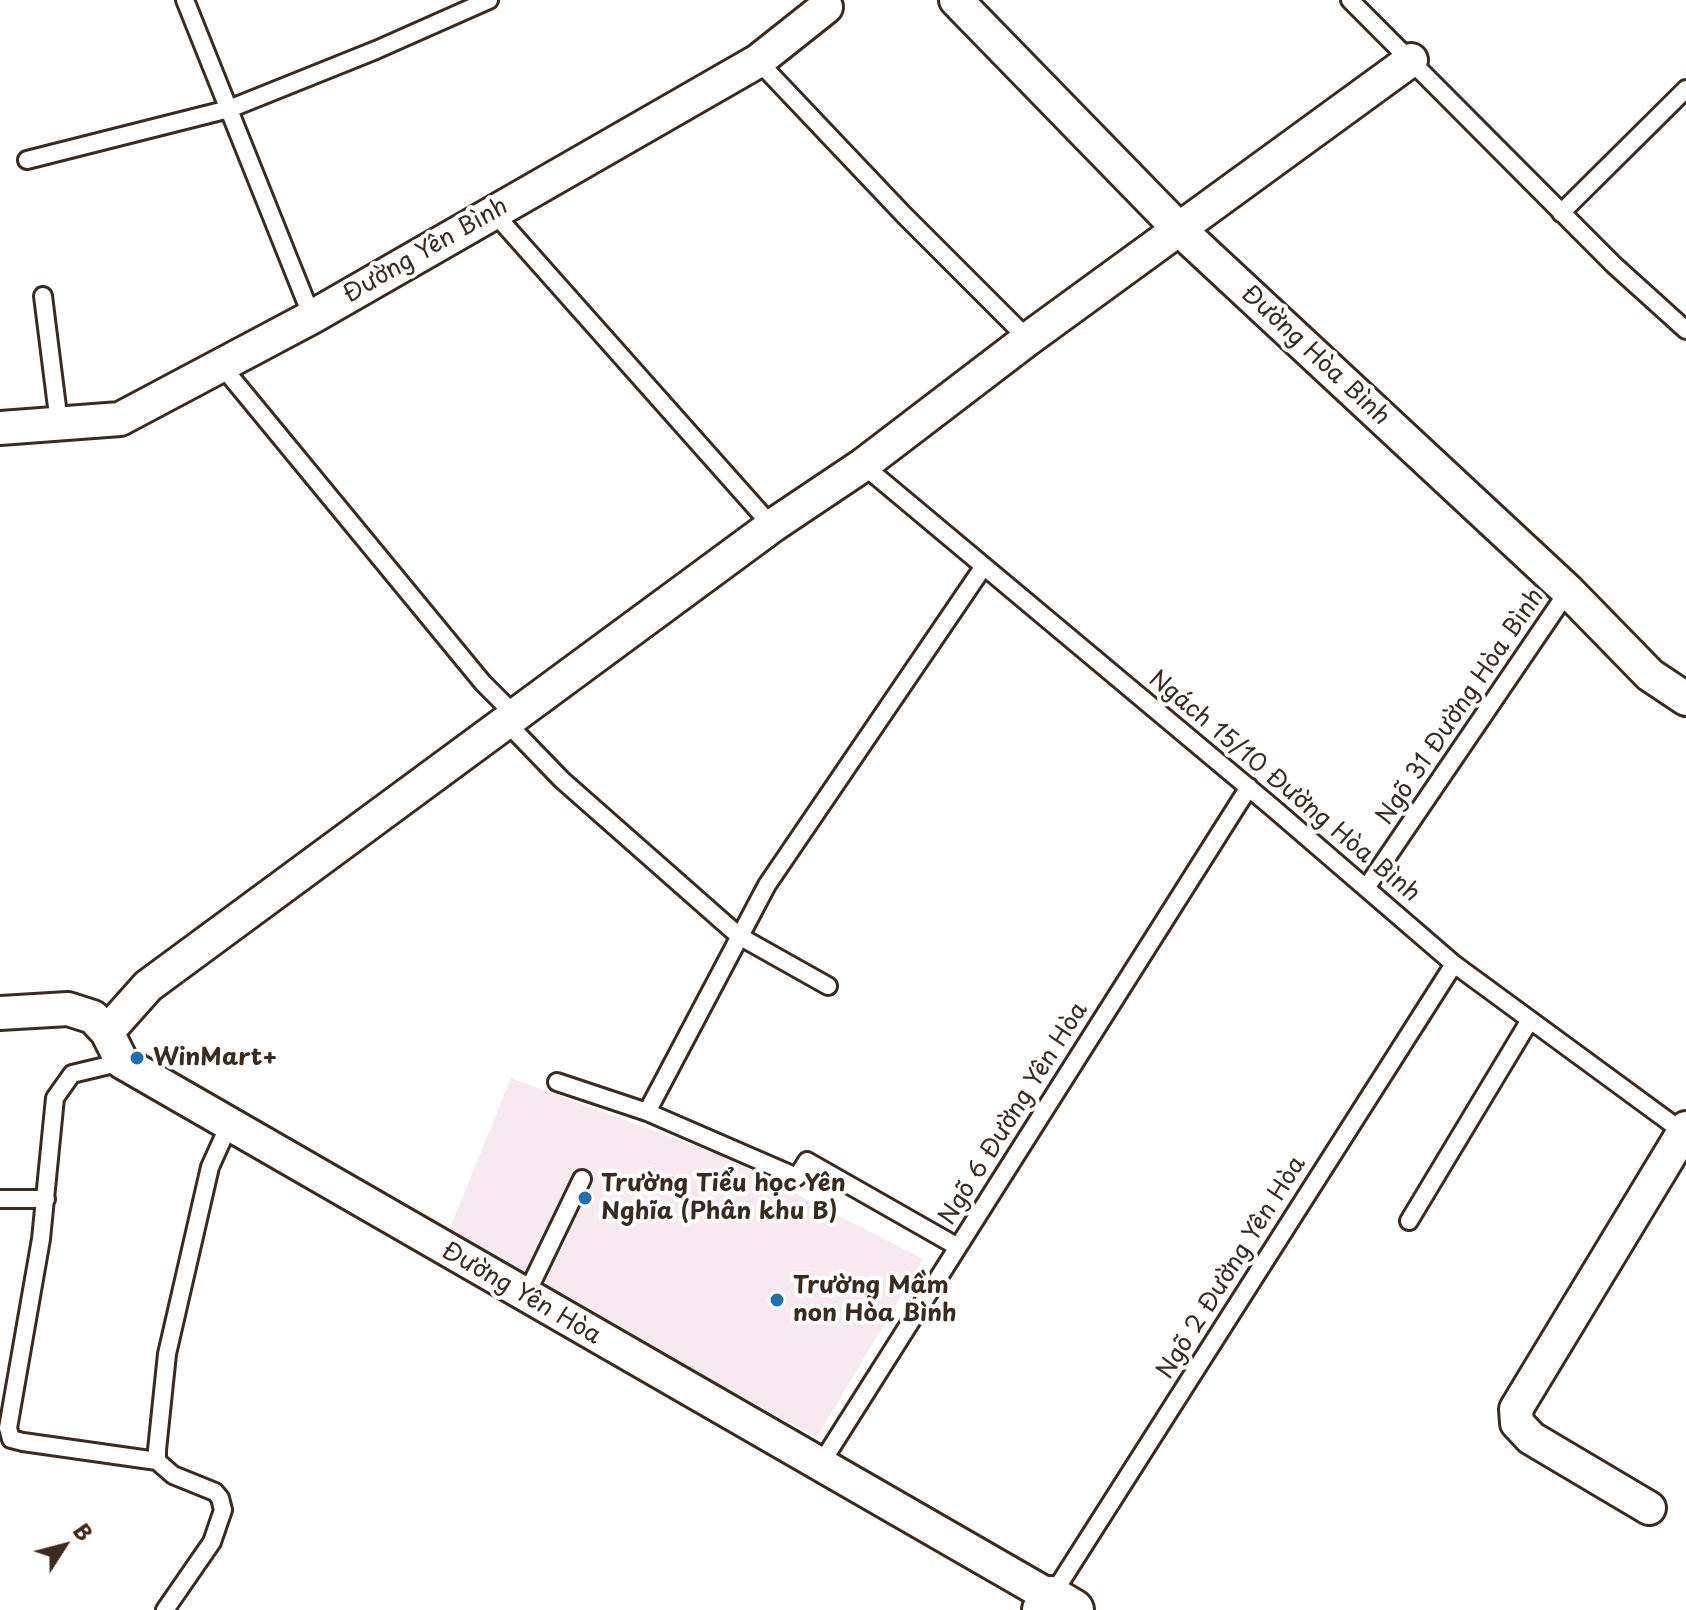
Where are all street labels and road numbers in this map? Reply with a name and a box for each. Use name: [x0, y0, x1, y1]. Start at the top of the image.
street label: Đường Yên Bình: [339, 192, 513, 310]
street label: Đường Hòa Bình: [1235, 280, 1395, 432]
street label: Ngõ 31 Đường Hòa Bình: [1371, 583, 1551, 831]
street label: Ngách 15/10 Đường Hòa Bình: [1143, 665, 1425, 909]
street label: Ngõ 6 Đường Yên Hòa: [934, 997, 1094, 1231]
street label: Ngõ 2 Đường Yên Hòa: [1152, 1151, 1312, 1385]
street label: Đường Yên Hòa: [436, 1237, 606, 1351]

